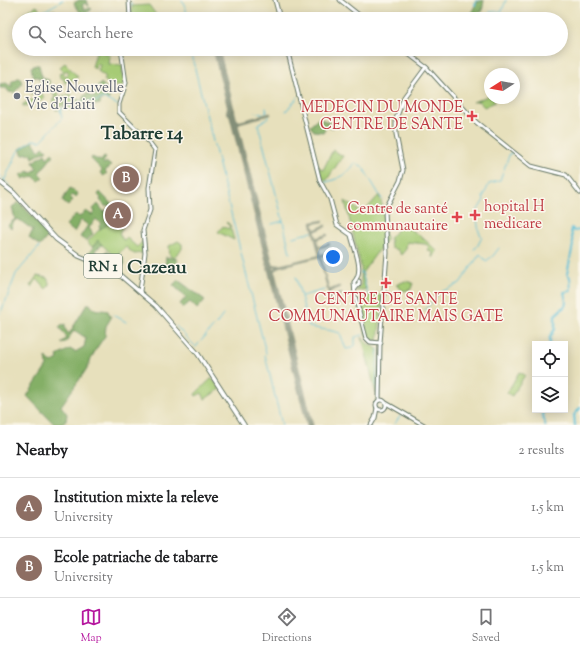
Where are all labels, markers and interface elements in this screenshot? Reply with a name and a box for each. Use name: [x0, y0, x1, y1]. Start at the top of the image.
search box: [12, 12, 568, 56]
icon: search: [26, 23, 48, 45]
text: Search here: [58, 24, 133, 45]
north arrow: [484, 68, 520, 104]
place label: Eglise Nouvelle Vie d'Haiti: [25, 78, 124, 116]
marker: Eglise Nouvelle Vie d'Haiti: [12, 91, 22, 101]
place label: MEDECIN DU MONDE CENTRE DE SANTE: [301, 98, 463, 136]
marker: MEDECIN DU MONDE CENTRE DE SANTE: [466, 110, 478, 122]
district label: Tabarre 14: [101, 121, 184, 148]
pin: B: [113, 164, 139, 194]
place label: hopital H medicare: [484, 197, 545, 235]
place label: Centre de santé communautaire: [347, 199, 448, 237]
pin: A: [105, 200, 131, 230]
marker: hopital H medicare: [469, 209, 481, 221]
marker: Centre de santé communautaire: [451, 211, 463, 223]
your location: [323, 247, 343, 267]
road number: RN 1: [84, 254, 122, 278]
district label: Cazeau: [127, 255, 187, 282]
marker: CENTRE DE SANTE COMMUNAUTAIRE MAIS GATE: [380, 277, 392, 289]
place label: CENTRE DE SANTE COMMUNAUTAIRE MAIS GATE: [269, 290, 503, 328]
map controls: [532, 341, 568, 413]
button: locate: [532, 341, 568, 377]
button: layers: [532, 377, 568, 413]
text: Nearby: [16, 439, 68, 463]
text: 2 results: [519, 442, 564, 460]
text: Institution mixte la releve: [54, 488, 218, 509]
text: A: [24, 499, 34, 517]
text: 1.5 km: [531, 499, 564, 517]
text: University: [54, 509, 113, 527]
text: Ecole patriache de tabarre: [54, 548, 218, 569]
text: B: [25, 559, 33, 577]
text: 1.5 km: [531, 559, 564, 577]
text: University: [54, 569, 113, 587]
tab: Map: [80, 606, 102, 646]
tab: Directions: [262, 606, 312, 646]
tab: Saved: [472, 606, 500, 646]

